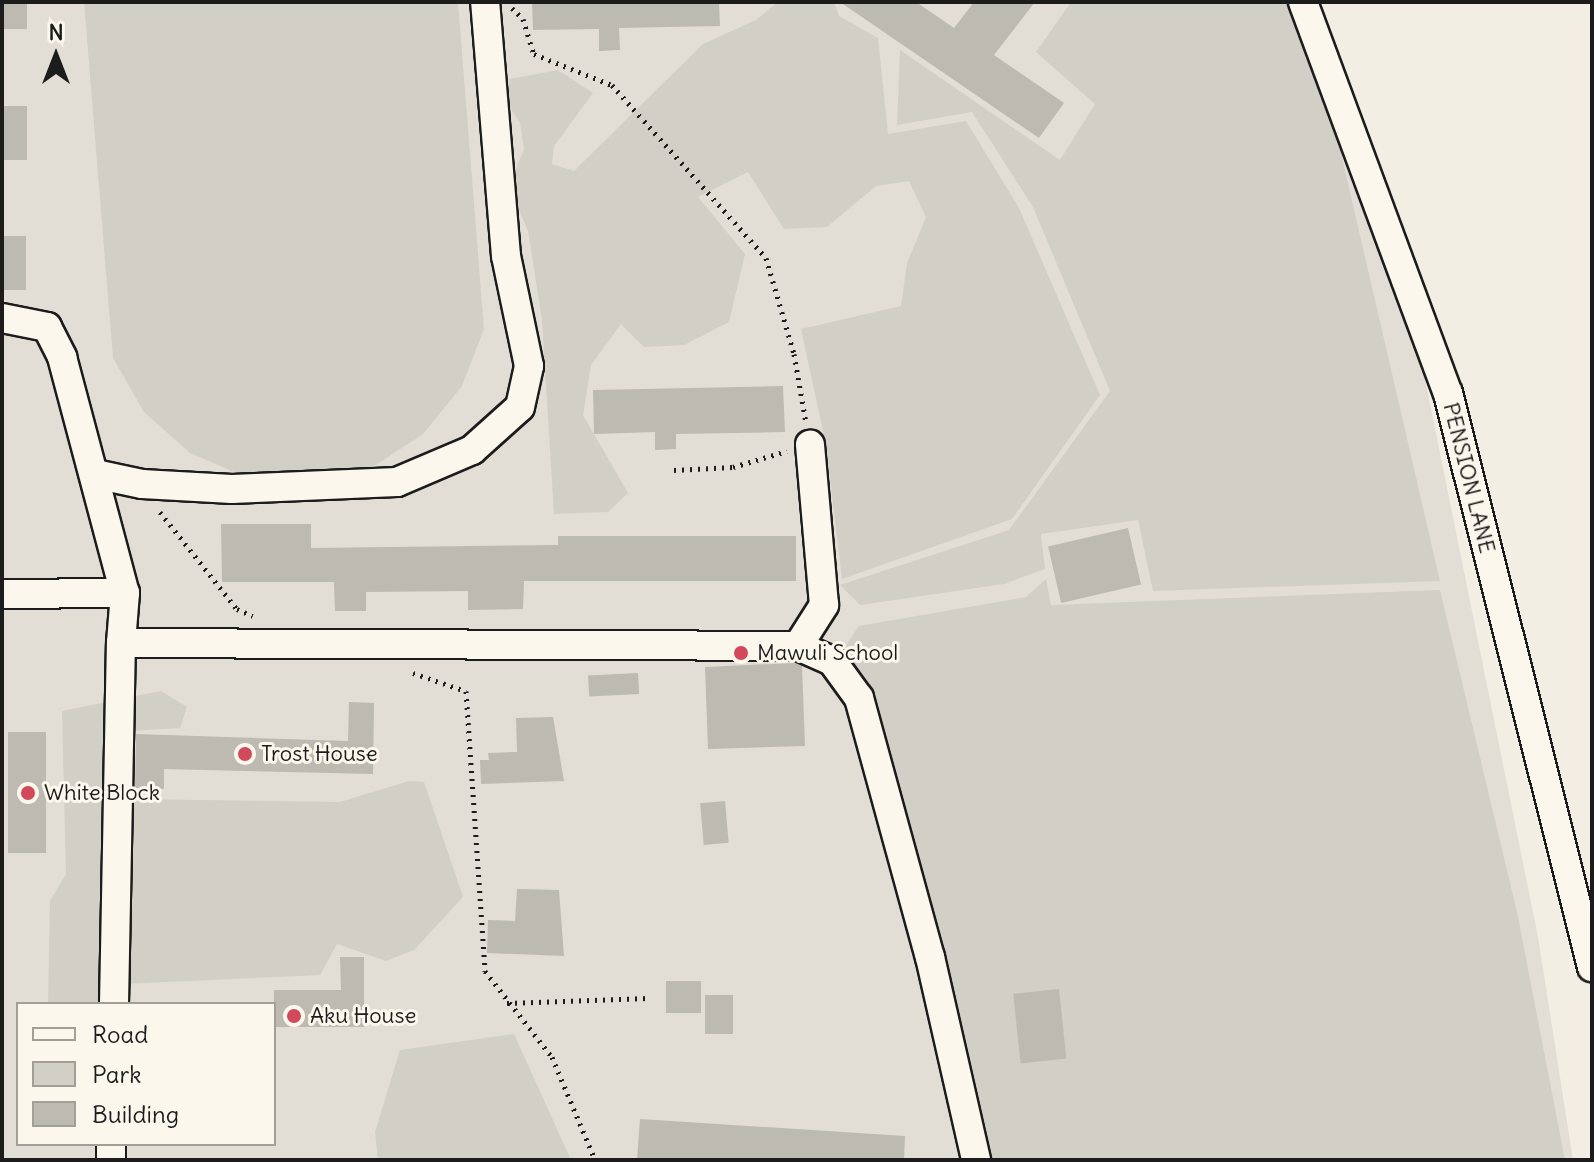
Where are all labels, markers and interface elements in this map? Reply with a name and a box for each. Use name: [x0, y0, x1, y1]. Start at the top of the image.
north arrow: [16, 16, 96, 96]
text: N: [48, 18, 64, 46]
street label: PENSION LANE: [1438, 400, 1500, 556]
place label: Mawuli School: [757, 640, 898, 666]
marker: Mawuli School: [732, 644, 750, 662]
place label: Trost House: [261, 741, 378, 767]
marker: Trost House: [236, 745, 254, 763]
place label: White Block: [44, 780, 160, 806]
marker: White Block: [19, 784, 37, 802]
legend: [16, 1002, 276, 1146]
place label: Aku House: [310, 1003, 416, 1029]
marker: Aku House: [285, 1007, 303, 1025]
text: Road: [92, 1019, 148, 1049]
text: Park: [92, 1059, 142, 1089]
text: Building: [92, 1099, 179, 1129]

